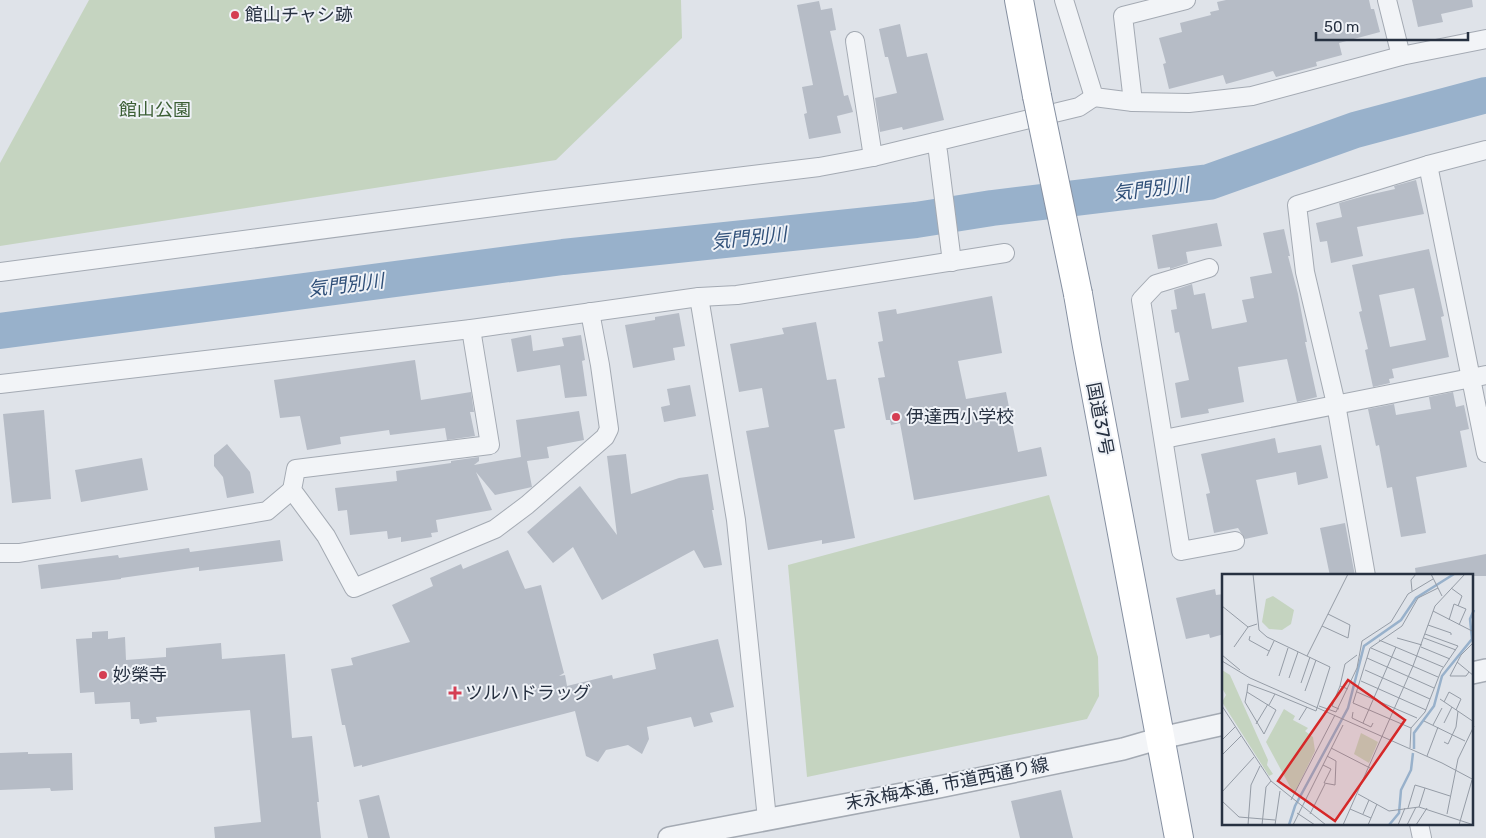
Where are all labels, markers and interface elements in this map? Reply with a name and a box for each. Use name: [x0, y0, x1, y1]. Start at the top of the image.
place label: 館山チャシ跡: [245, 4, 353, 26]
marker: 館山チャシ跡: [229, 9, 241, 21]
scale bar: [1316, 10, 1468, 42]
text: 50 m: [1324, 18, 1359, 36]
park label: 館山公園: [119, 99, 191, 121]
water label: 気門別川: [1112, 173, 1192, 205]
water label: 気門別川: [710, 222, 790, 253]
water label: 気門別川: [307, 269, 387, 301]
street label: 国道37号: [1082, 381, 1118, 457]
place label: 伊達西小学校: [906, 406, 1014, 428]
marker: 伊達西小学校: [890, 411, 902, 423]
inset map: [1222, 574, 1474, 826]
place label: 妙榮寺: [113, 664, 167, 686]
marker: 妙榮寺: [97, 669, 109, 681]
place label: ツルハドラッグ: [465, 682, 591, 704]
marker: ツルハドラッグ: [449, 687, 461, 699]
street label: 末永梅本通, 市道西通り線: [843, 753, 1051, 815]

